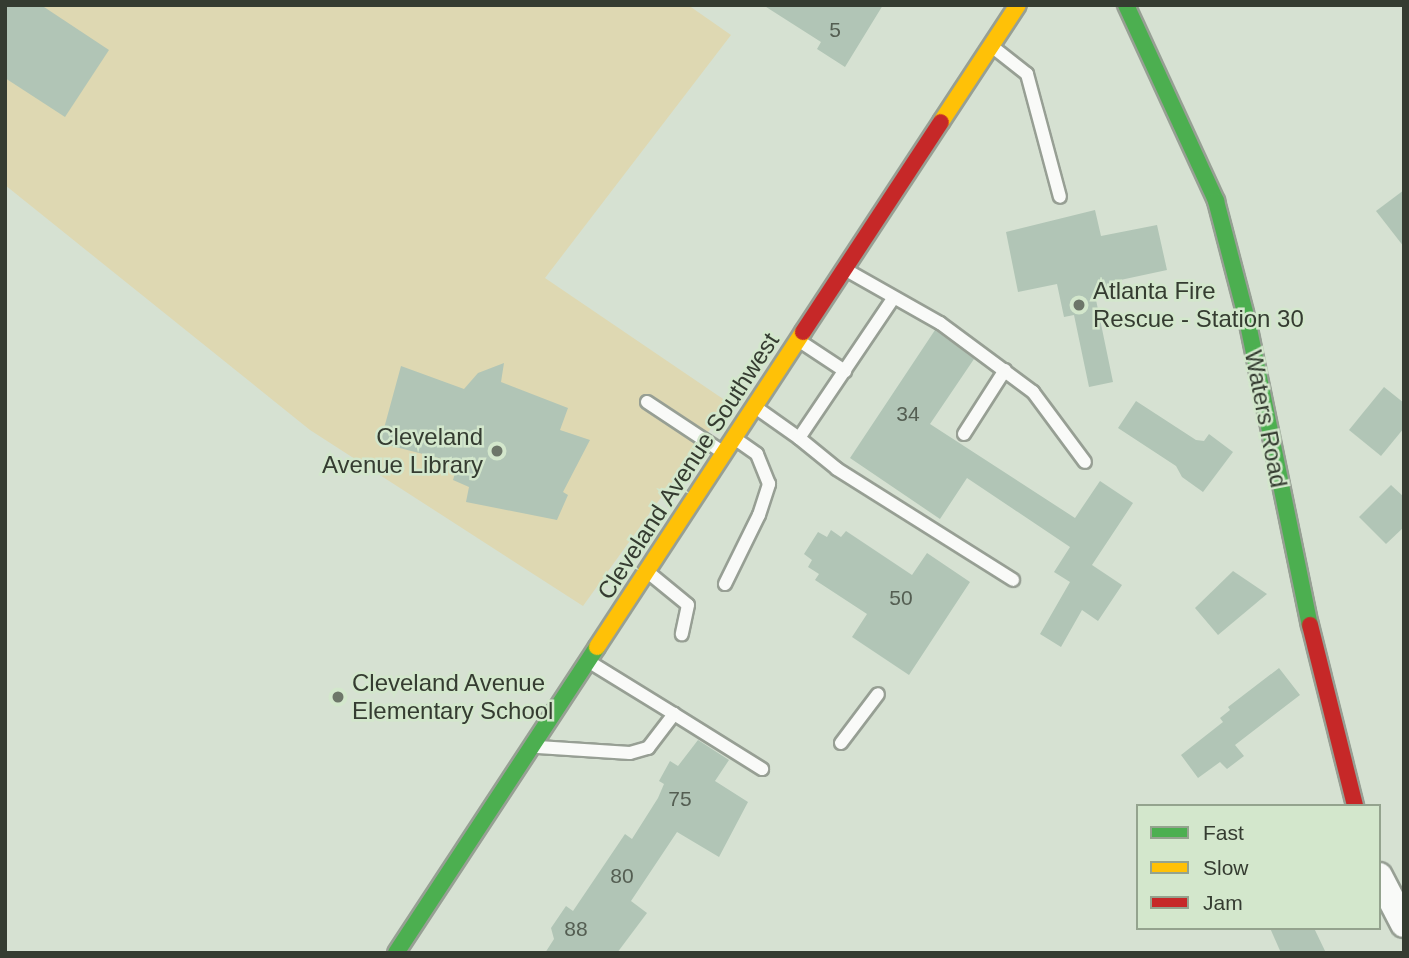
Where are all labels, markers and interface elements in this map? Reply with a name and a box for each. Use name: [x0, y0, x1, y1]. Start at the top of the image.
house number: 5: [829, 17, 841, 43]
place label: Atlanta Fire Rescue - Station 30: [1093, 277, 1304, 333]
marker: Atlanta Fire Rescue - Station 30: [1071, 297, 1087, 313]
street label: Cleveland Avenue Southwest: [591, 327, 785, 605]
street label: Waters Road: [1239, 348, 1293, 490]
house number: 34: [896, 401, 920, 427]
place label: Cleveland Avenue Library: [322, 423, 483, 479]
marker: Cleveland Avenue Library: [489, 443, 505, 459]
house number: 50: [889, 585, 913, 611]
place label: Cleveland Avenue Elementary School: [352, 669, 553, 725]
marker: Cleveland Avenue Elementary School: [330, 689, 346, 705]
house number: 75: [668, 786, 692, 812]
legend: [1136, 804, 1381, 930]
text: Fast: [1203, 821, 1244, 844]
text: Slow: [1203, 856, 1249, 879]
house number: 80: [610, 863, 634, 889]
text: Jam: [1203, 891, 1243, 914]
house number: 88: [564, 916, 588, 942]

